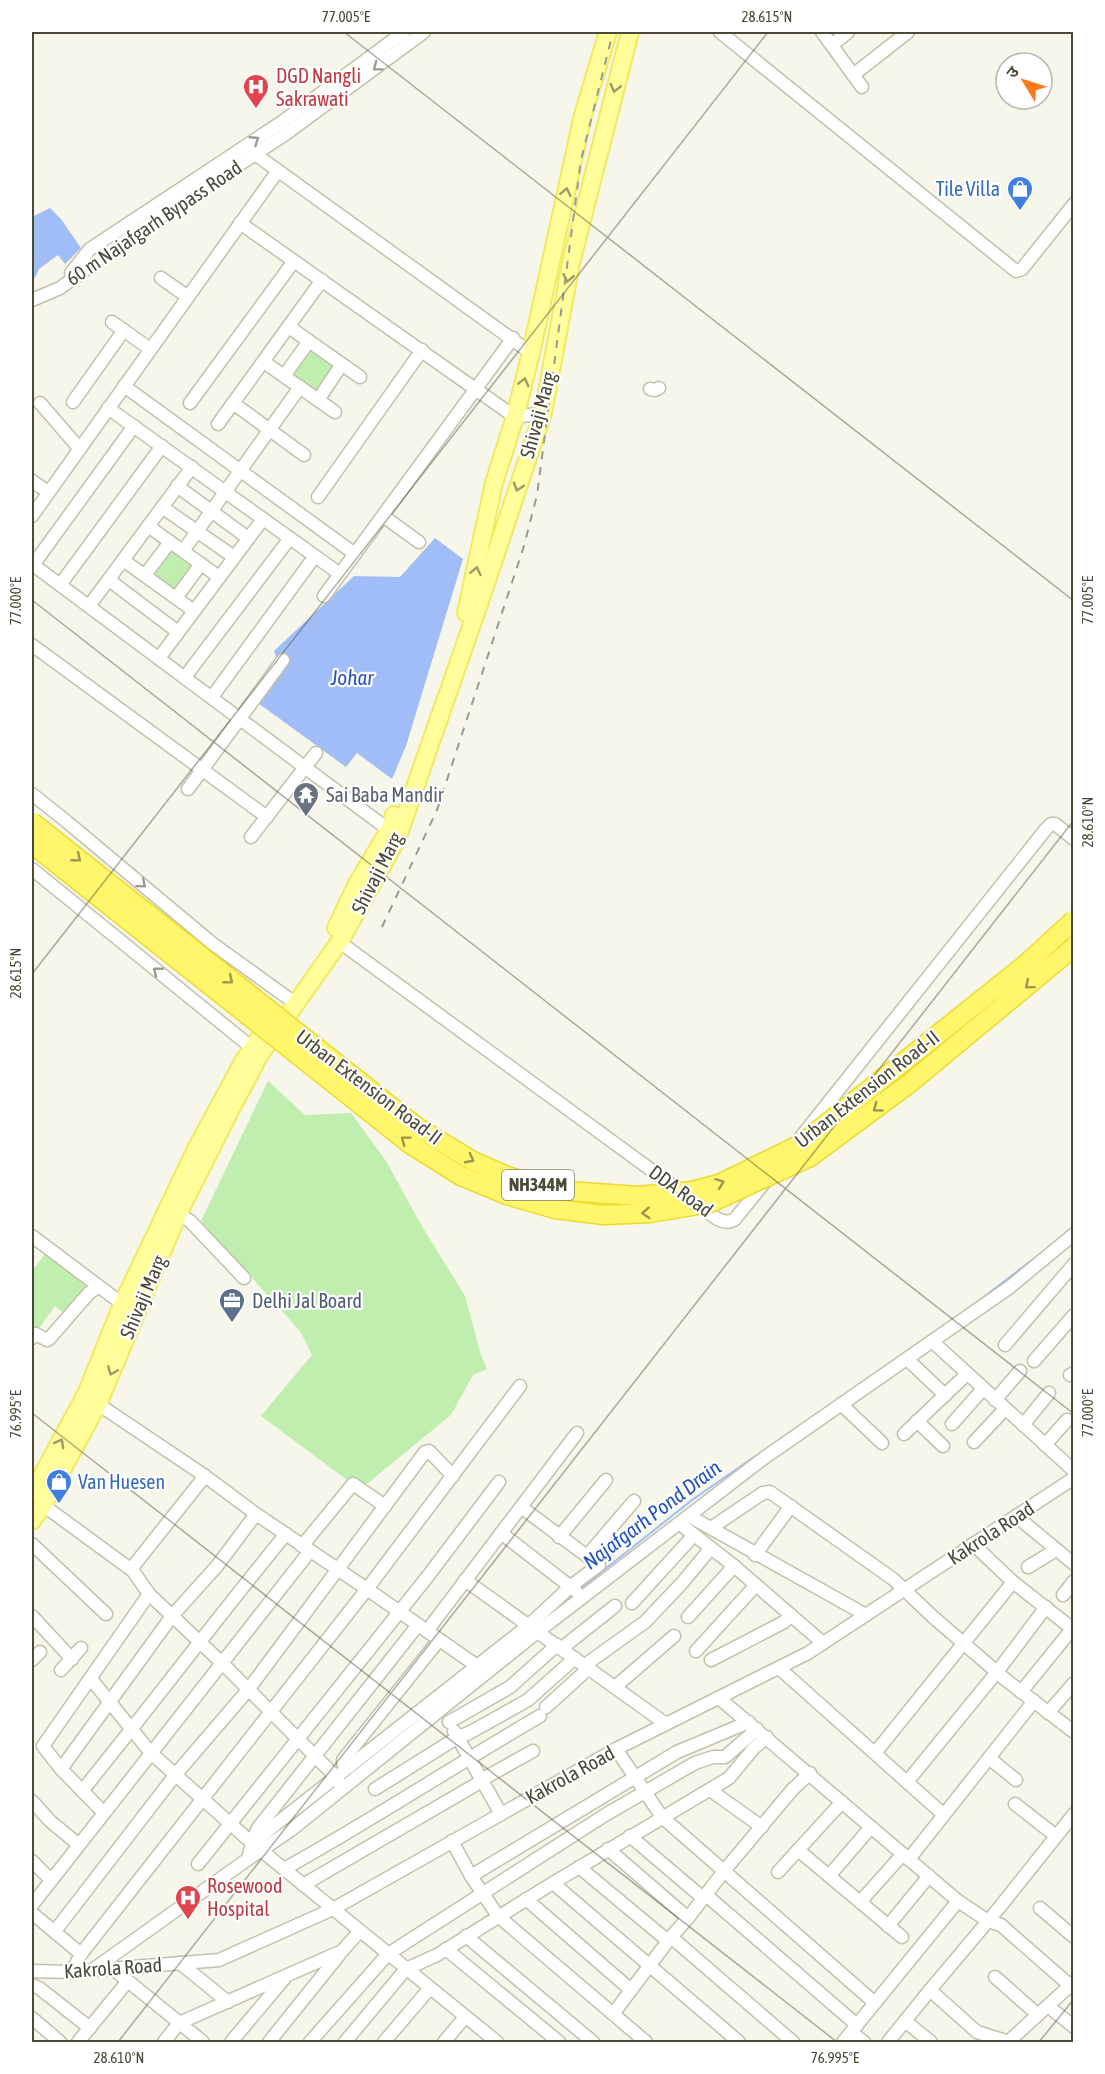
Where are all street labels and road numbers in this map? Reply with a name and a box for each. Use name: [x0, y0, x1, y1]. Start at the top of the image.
street label: 60 m Najafgarh Bypass Road: [62, 155, 246, 290]
street label: Shivaji Marg: [515, 369, 560, 461]
street label: Shivaji Marg: [346, 828, 407, 917]
street label: Urban Extension Road-II: [292, 1024, 447, 1149]
street label: Urban Extension Road-II: [790, 1025, 943, 1152]
street label: DDA Road: [645, 1160, 718, 1221]
road number: NH344M: [502, 1170, 574, 1200]
street label: Shivaji Marg: [115, 1251, 171, 1342]
street label: Kakrola Road: [943, 1496, 1038, 1569]
street label: Kakrola Road: [521, 1741, 618, 1808]
street label: Kakrola Road: [63, 1953, 163, 1982]

